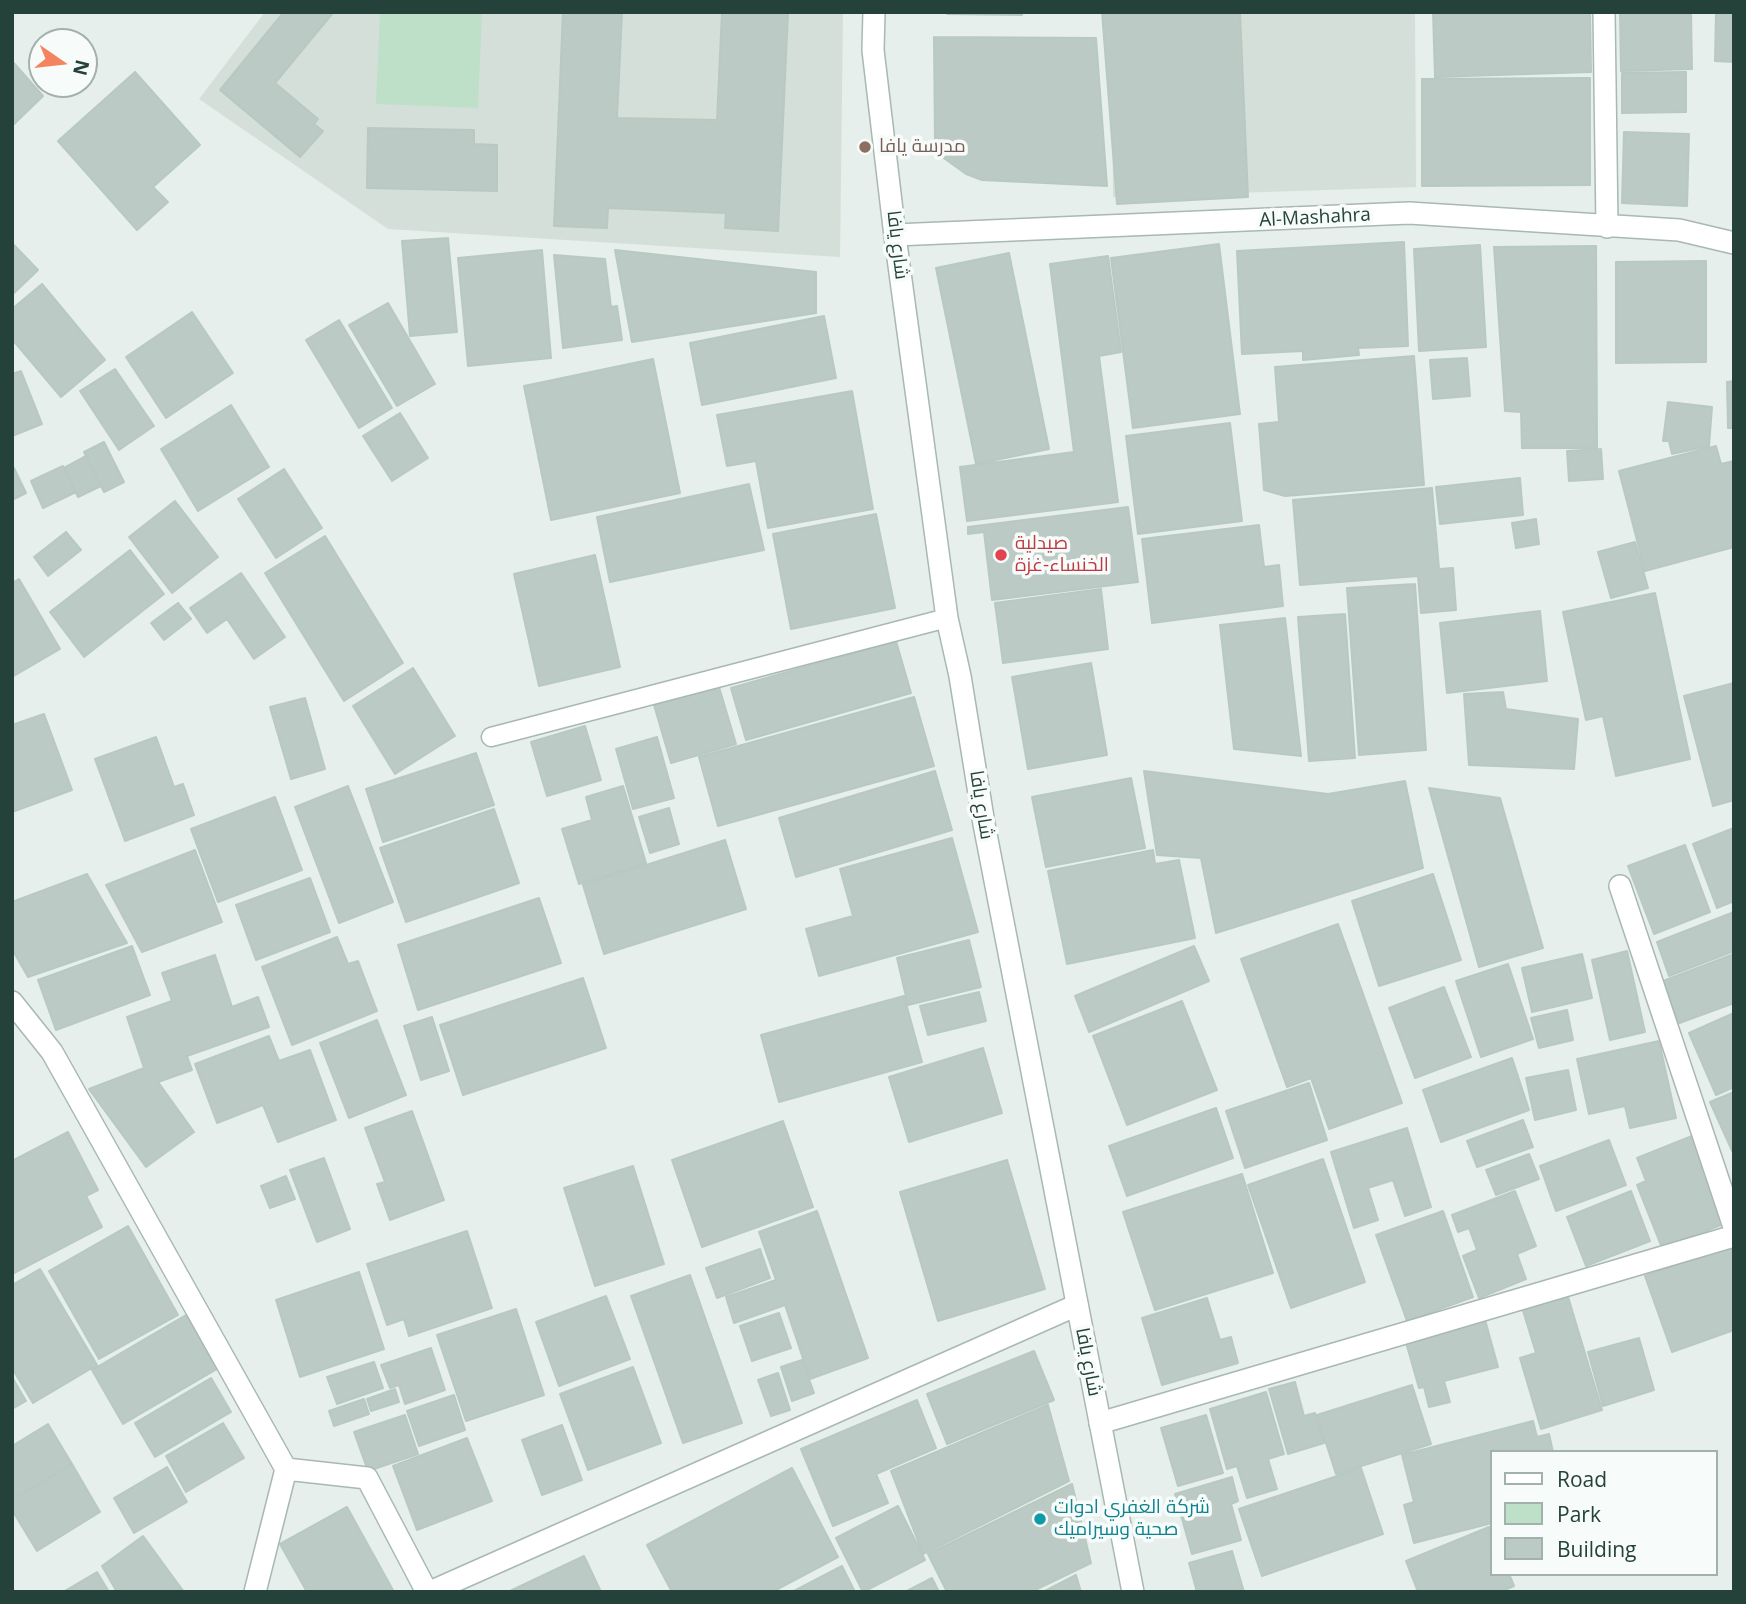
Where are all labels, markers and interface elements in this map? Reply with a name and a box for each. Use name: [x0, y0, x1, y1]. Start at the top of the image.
north arrow: [28, 28, 98, 98]
text: N: [67, 57, 96, 78]
place label: مدرسة يافا: [879, 136, 966, 158]
marker: مدرسة يافا: [857, 139, 873, 155]
street label: Al-Mashahra: [1259, 204, 1371, 232]
street label: شارع يافا: [881, 209, 913, 281]
place label: صيدلية الخنساء-غزة: [1015, 533, 1109, 577]
marker: صيدلية الخنساء-غزة: [993, 547, 1009, 563]
street label: شارع يافا: [964, 769, 998, 841]
street label: شارع يافا: [1070, 1326, 1106, 1398]
legend: [1490, 1450, 1718, 1576]
text: Road: [1557, 1465, 1607, 1493]
place label: شركة الغفري ادوات صحية وسيراميك: [1054, 1497, 1210, 1541]
text: Park: [1557, 1500, 1601, 1528]
marker: شركة الغفري ادوات صحية وسيراميك: [1032, 1511, 1048, 1527]
text: Building: [1557, 1535, 1636, 1563]

